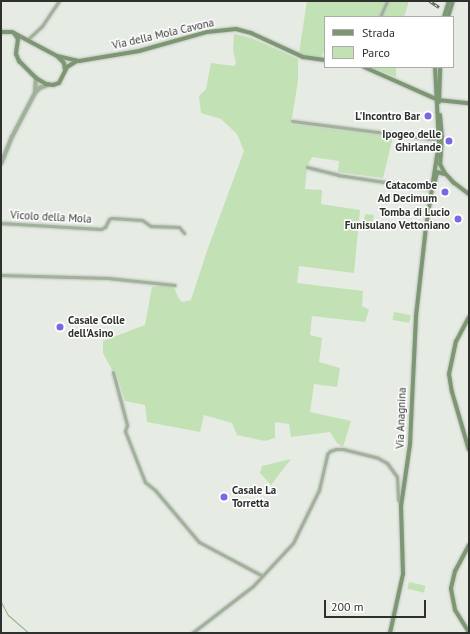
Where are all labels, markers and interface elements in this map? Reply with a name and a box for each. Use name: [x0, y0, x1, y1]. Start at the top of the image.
street label: Via della Mola Cavona: [111, 16, 215, 52]
legend: [324, 16, 454, 68]
text: Strada: [362, 25, 395, 40]
text: Parco: [362, 45, 390, 60]
place label: L'Incontro Bar: [355, 109, 420, 123]
marker: L'Incontro Bar: [423, 111, 433, 121]
place label: Ipogeo delle Ghirlande: [382, 128, 441, 154]
marker: Ipogeo delle Ghirlande: [444, 136, 454, 146]
place label: Catacombe Ad Decimum: [378, 179, 437, 205]
marker: Catacombe Ad Decimum: [440, 187, 450, 197]
place label: Tomba di Lucio Funisulano Vettoniano: [344, 206, 450, 232]
street label: Vicolo della Mola: [10, 208, 92, 226]
marker: Tomba di Lucio Funisulano Vettoniano: [453, 214, 463, 224]
place label: Casale Colle dell'Asino: [68, 314, 125, 340]
marker: Casale Colle dell'Asino: [55, 322, 65, 332]
street label: Via Anagnina: [393, 387, 409, 449]
place label: Casale La Torretta: [232, 484, 276, 510]
marker: Casale La Torretta: [219, 492, 229, 502]
scale bar: [326, 592, 428, 618]
text: 200 m: [331, 599, 364, 614]

